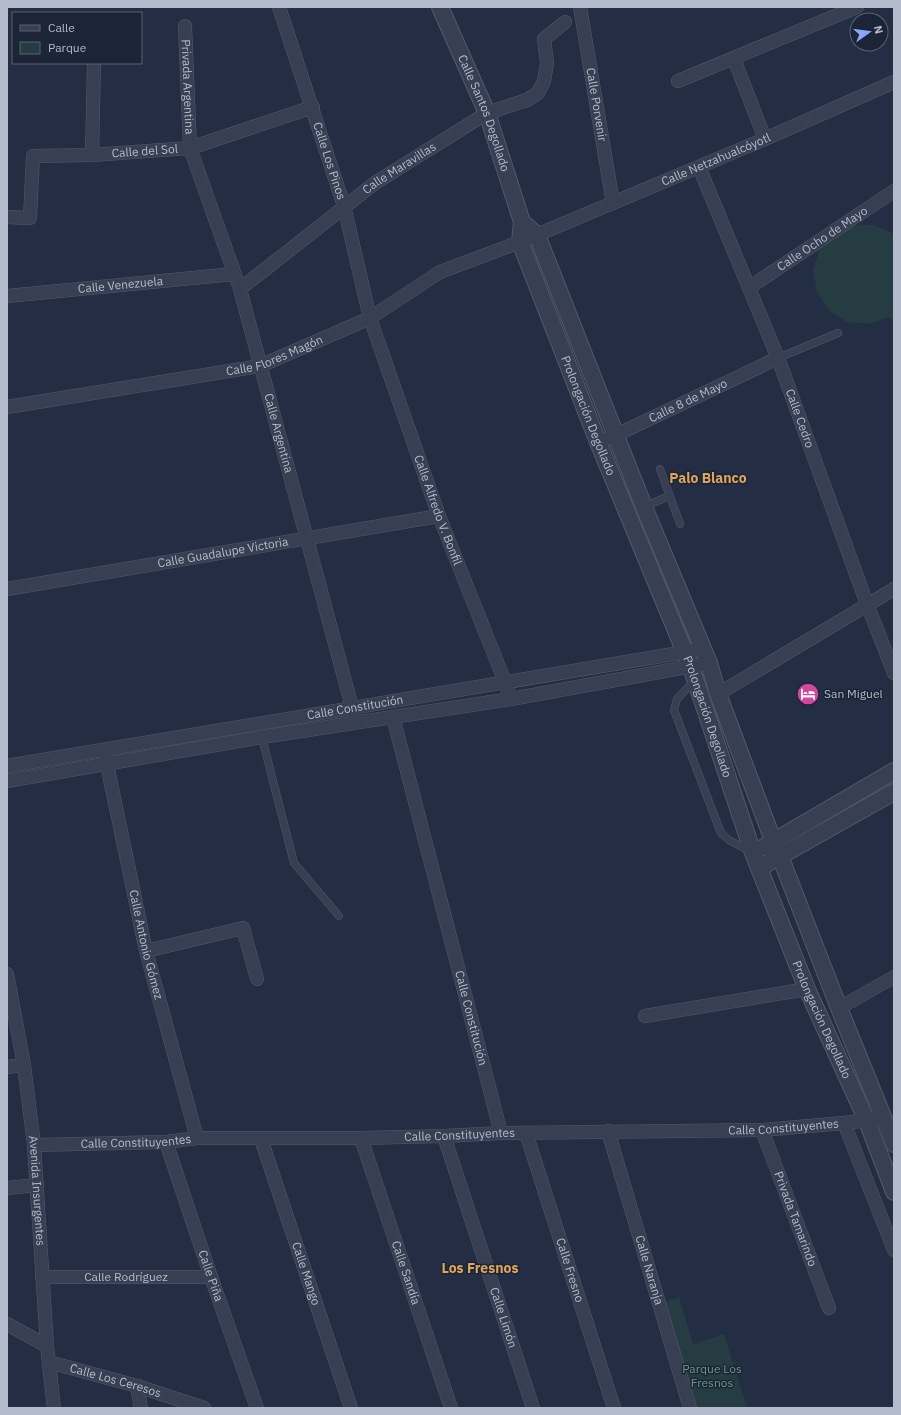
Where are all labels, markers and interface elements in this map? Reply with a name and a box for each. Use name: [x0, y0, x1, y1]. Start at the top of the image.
legend: [12, 12, 142, 64]
north arrow: [849, 12, 889, 52]
text: Calle: [48, 20, 75, 35]
text: N: [871, 24, 886, 35]
street label: Privada Argentina: [179, 39, 197, 135]
text: Parque: [48, 40, 87, 55]
street label: Calle Santos Degollado: [455, 52, 513, 173]
street label: Calle Porvenir: [583, 66, 611, 143]
street label: Calle Los Pinos: [310, 120, 350, 202]
street label: Calle Netzahualcóyotl: [659, 130, 773, 189]
street label: Calle Maravillas: [359, 139, 439, 197]
street label: Calle del Sol: [111, 141, 178, 161]
street label: Calle Ocho de Mayo: [774, 203, 871, 274]
street label: Calle Venezuela: [77, 273, 164, 296]
street label: Calle Flores Magón: [225, 332, 325, 378]
street label: Prolongación Degollado: [558, 353, 619, 478]
street label: Calle 8 de Mayo: [646, 375, 730, 425]
street label: Calle Cedro: [783, 387, 818, 450]
street label: Calle Argentina: [261, 392, 297, 475]
street label: Calle Alfredo V. Bonfil: [411, 453, 466, 567]
district label: Palo Blanco: [669, 469, 747, 487]
street label: Calle Guadalupe Victoria: [156, 533, 290, 570]
street label: Prolongación Degollado: [680, 653, 735, 780]
hotel icon: San Miguel: [795, 681, 821, 707]
place label: San Miguel: [824, 686, 883, 701]
street label: Calle Constitución: [306, 692, 404, 722]
street label: Calle Antonio Gómez: [126, 888, 167, 1001]
street label: Prolongación Degollado: [789, 958, 855, 1081]
street label: Calle Constitución: [452, 969, 491, 1067]
street label: Calle Constituyentes: [728, 1115, 839, 1137]
street label: Calle Constituyentes: [404, 1125, 515, 1144]
street label: Calle Constituyentes: [80, 1131, 192, 1151]
street label: Avenida Insurgentes: [26, 1135, 49, 1247]
street label: Privada Tamarindo: [771, 1169, 821, 1269]
street label: Calle Naranja: [632, 1233, 667, 1307]
street label: Calle Fresno: [553, 1236, 588, 1304]
street label: Calle Sandía: [389, 1239, 424, 1307]
street label: Calle Mango: [289, 1240, 324, 1307]
street label: Calle Piña: [196, 1248, 227, 1304]
district label: Los Fresnos: [441, 1259, 519, 1277]
street label: Calle Rodríguez: [84, 1269, 168, 1284]
street label: Calle Limón: [487, 1285, 521, 1350]
street label: Calle Los Ceresos: [68, 1360, 163, 1401]
park label: Parque Los Fresnos: [682, 1361, 742, 1390]

